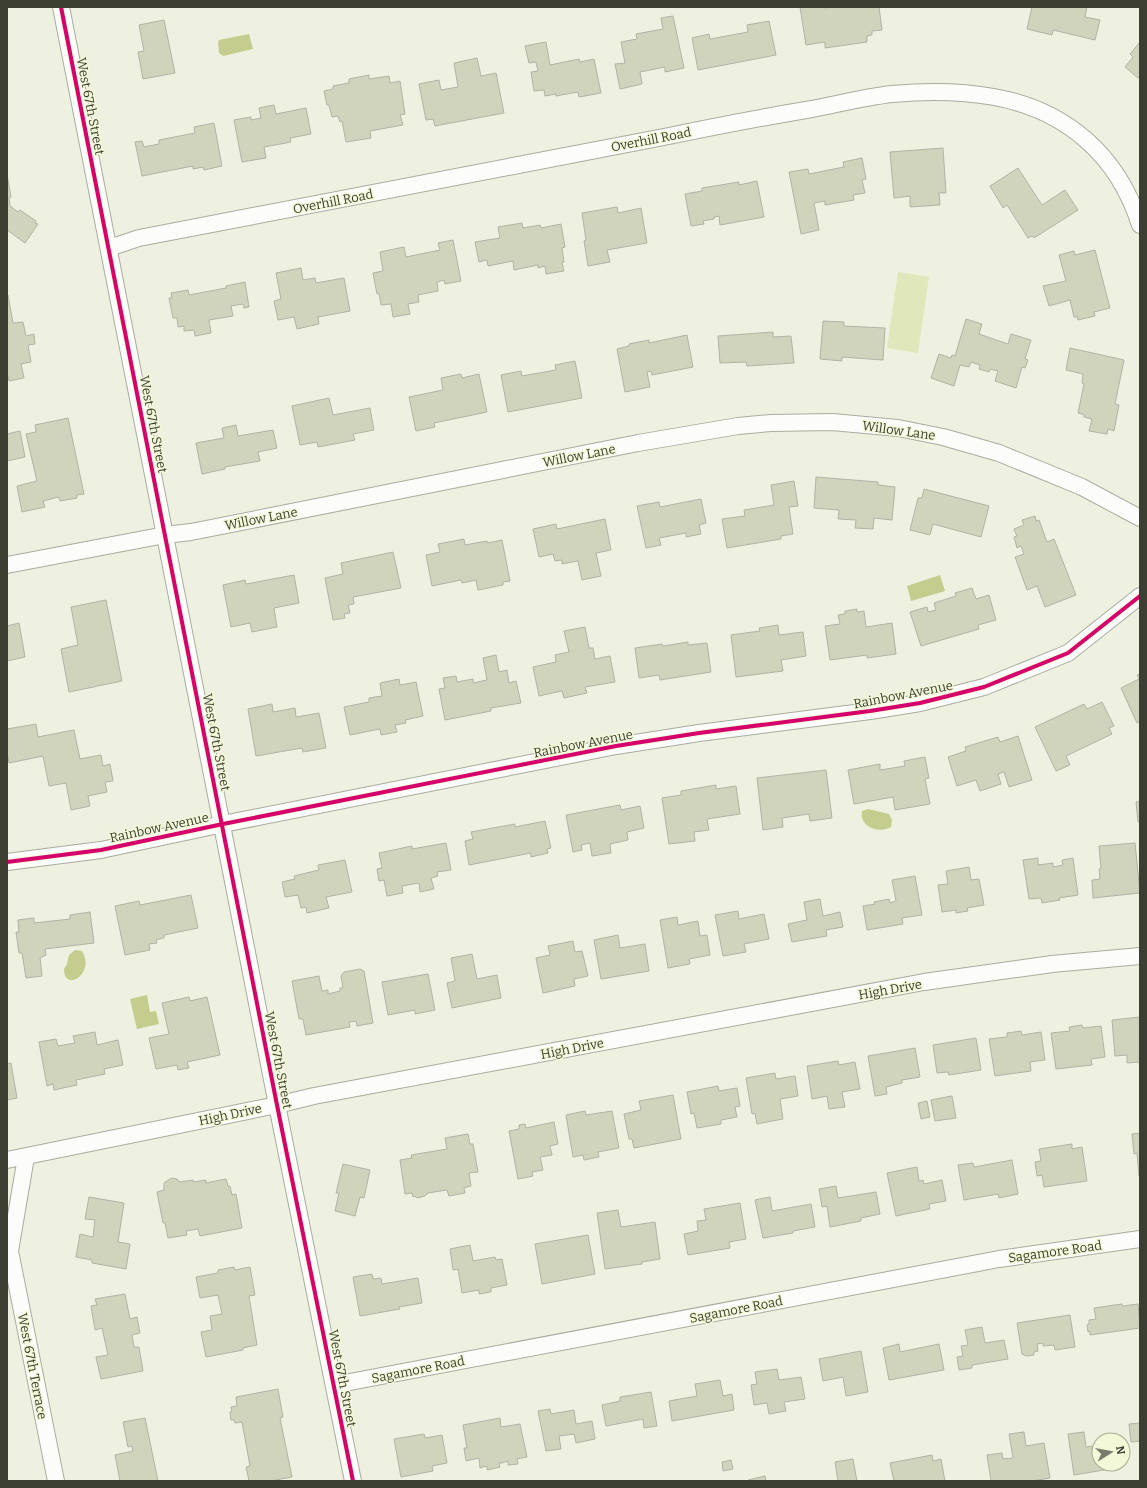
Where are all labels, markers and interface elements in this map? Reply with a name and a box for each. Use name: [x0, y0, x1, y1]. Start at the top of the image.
street label: West 67th Street: [74, 56, 107, 156]
street label: Overhill Road: [610, 124, 693, 155]
street label: Overhill Road: [292, 186, 375, 217]
street label: West 67th Street: [137, 374, 170, 474]
street label: Willow Lane: [861, 418, 937, 443]
street label: Willow Lane: [541, 441, 617, 470]
street label: Willow Lane: [223, 504, 299, 533]
street label: Rainbow Avenue: [852, 677, 954, 711]
street label: West 67th Street: [200, 692, 233, 792]
street label: Rainbow Avenue: [532, 726, 634, 760]
street label: Rainbow Avenue: [108, 810, 210, 845]
street label: High Drive: [857, 977, 923, 1002]
street label: West 67th Street: [262, 1010, 295, 1110]
street label: High Drive: [539, 1035, 605, 1062]
street label: High Drive: [197, 1100, 263, 1128]
street label: Sagamore Road: [1007, 1237, 1103, 1265]
street label: Sagamore Road: [688, 1293, 784, 1326]
street label: West 67th Terrace: [15, 1312, 50, 1420]
street label: West 67th Street: [326, 1328, 359, 1428]
street label: Sagamore Road: [370, 1353, 466, 1386]
north arrow: [1091, 1432, 1131, 1472]
text: N: [1113, 1445, 1128, 1456]

